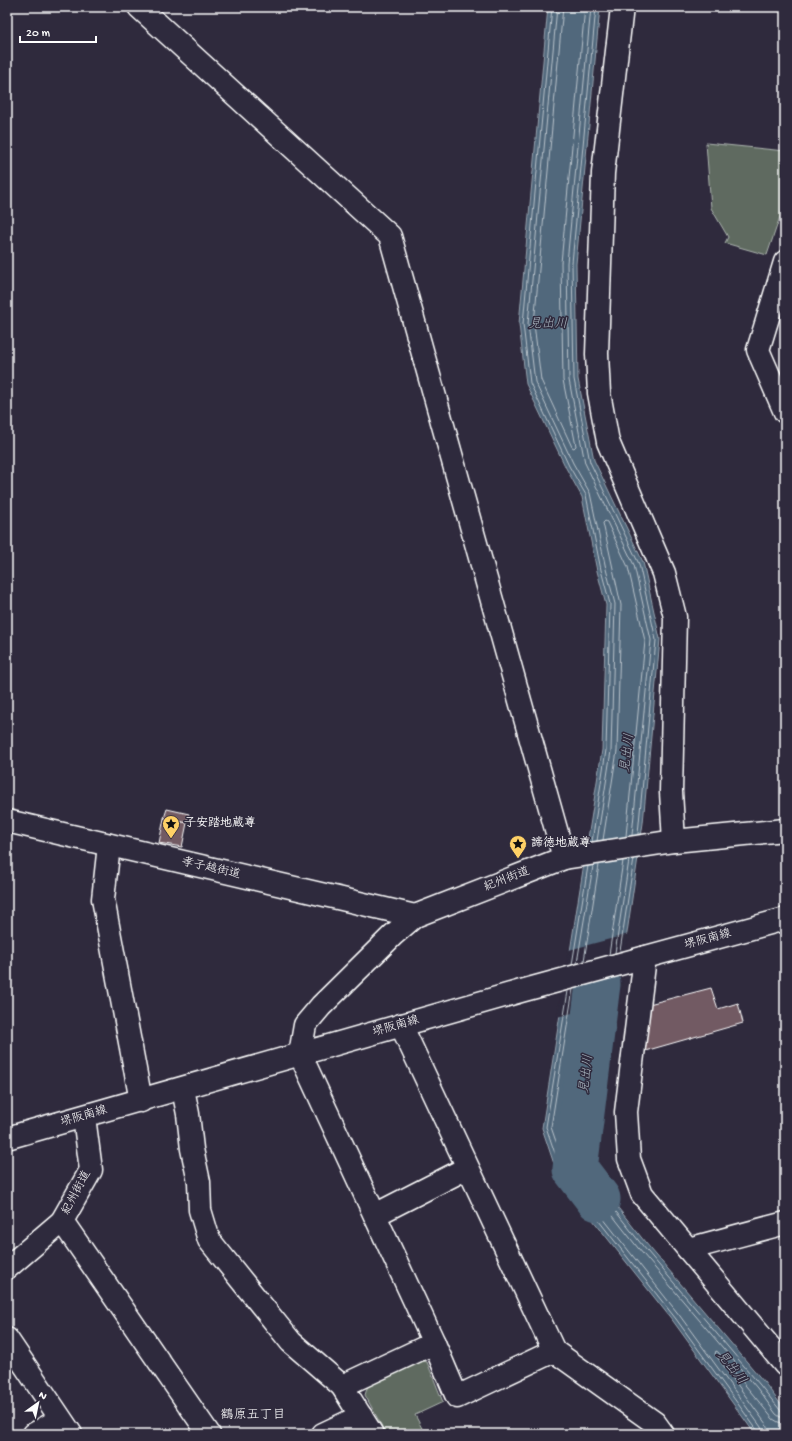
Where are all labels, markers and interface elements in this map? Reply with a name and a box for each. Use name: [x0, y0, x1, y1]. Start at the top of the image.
scale bar: [20, 18, 96, 44]
text: 20 m: [26, 27, 51, 41]
water label: 見出川: [528, 316, 568, 332]
water label: 見出川: [617, 733, 638, 773]
place icon: 子安踏地蔵尊: [161, 814, 181, 839]
place label: 子安踏地蔵尊: [184, 816, 256, 831]
place icon: 諦徳地蔵尊: [508, 834, 528, 859]
place label: 諦徳地蔵尊: [531, 836, 591, 851]
street label: 孝子越街道: [180, 854, 242, 883]
street label: 紀州街道: [482, 864, 532, 895]
street label: 堺阪南線: [683, 926, 733, 953]
street label: 堺阪南線: [371, 1013, 421, 1040]
water label: 見出川: [576, 1054, 597, 1094]
street label: 堺阪南線: [59, 1103, 109, 1130]
street label: 紀州街道: [59, 1168, 94, 1217]
water label: 見出川: [713, 1347, 750, 1388]
north arrow: [18, 1383, 58, 1423]
text: N: [36, 1389, 49, 1403]
district label: 鶴原五丁目: [220, 1408, 286, 1423]

